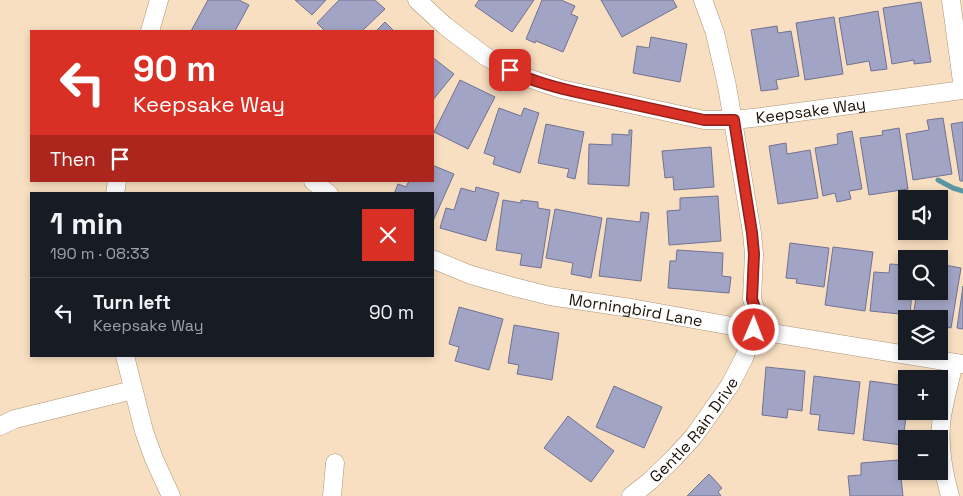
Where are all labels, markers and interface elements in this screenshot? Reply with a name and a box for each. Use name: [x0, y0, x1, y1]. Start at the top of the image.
text: 90 m: [133, 47, 216, 91]
pin: [489, 49, 531, 91]
icon: left: [50, 50, 115, 115]
icon: arrive: [496, 56, 524, 84]
text: Keepsake Way: [133, 90, 285, 118]
street label: Keepsake Way: [755, 93, 867, 129]
icon: arrive: [106, 145, 134, 173]
text: Then: [50, 147, 96, 172]
map controls: [898, 190, 948, 480]
button: sound: [898, 190, 948, 240]
text: 1 min: [50, 204, 123, 243]
button: close: [362, 209, 414, 261]
text: 190 m · 08:33: [50, 243, 149, 264]
button: search: [898, 250, 948, 300]
street label: Morningbird Lane: [568, 289, 704, 332]
text: Turn left: [93, 290, 171, 315]
icon: left: [50, 299, 78, 327]
text: 90 m: [369, 300, 414, 325]
position arrow: [727, 303, 779, 355]
button: layers: [898, 310, 948, 360]
text: Keepsake Way: [93, 315, 204, 336]
button: +: [898, 370, 948, 420]
street label: Gentle Rain Drive: [645, 374, 743, 487]
button: −: [898, 430, 948, 480]

